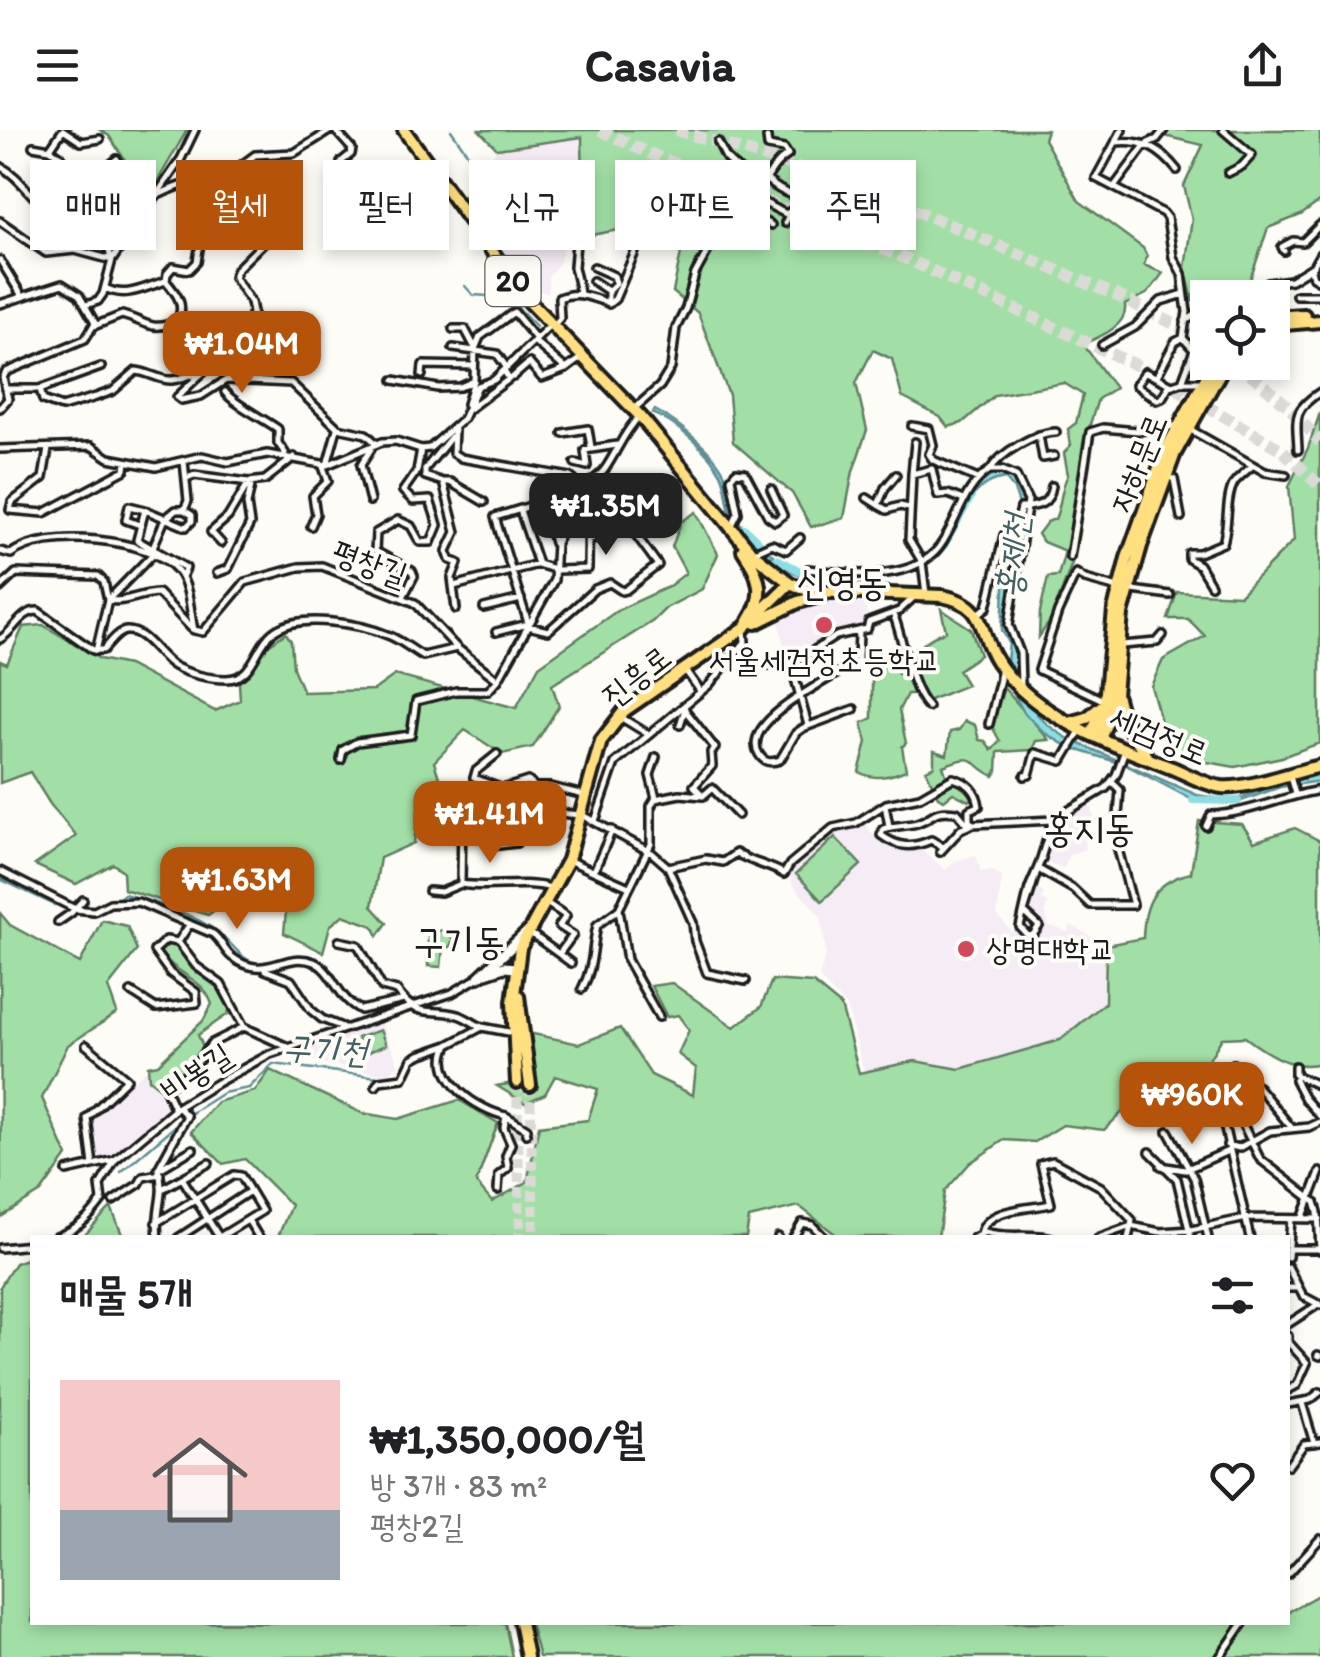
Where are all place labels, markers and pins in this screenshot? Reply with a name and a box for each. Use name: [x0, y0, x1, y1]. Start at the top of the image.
pin: ₩1.04M: [161, 311, 323, 396]
pin: ₩1.35M: [525, 473, 687, 558]
marker: 서울세검정초등학교: [813, 614, 835, 636]
place label: 서울세검정초등학교: [708, 641, 940, 679]
pin: ₩1.41M: [409, 781, 571, 866]
pin: ₩1.63M: [156, 847, 318, 932]
place label: 상명대학교: [986, 930, 1115, 968]
marker: 상명대학교: [955, 938, 977, 960]
pin: ₩960K: [1122, 1062, 1262, 1147]

